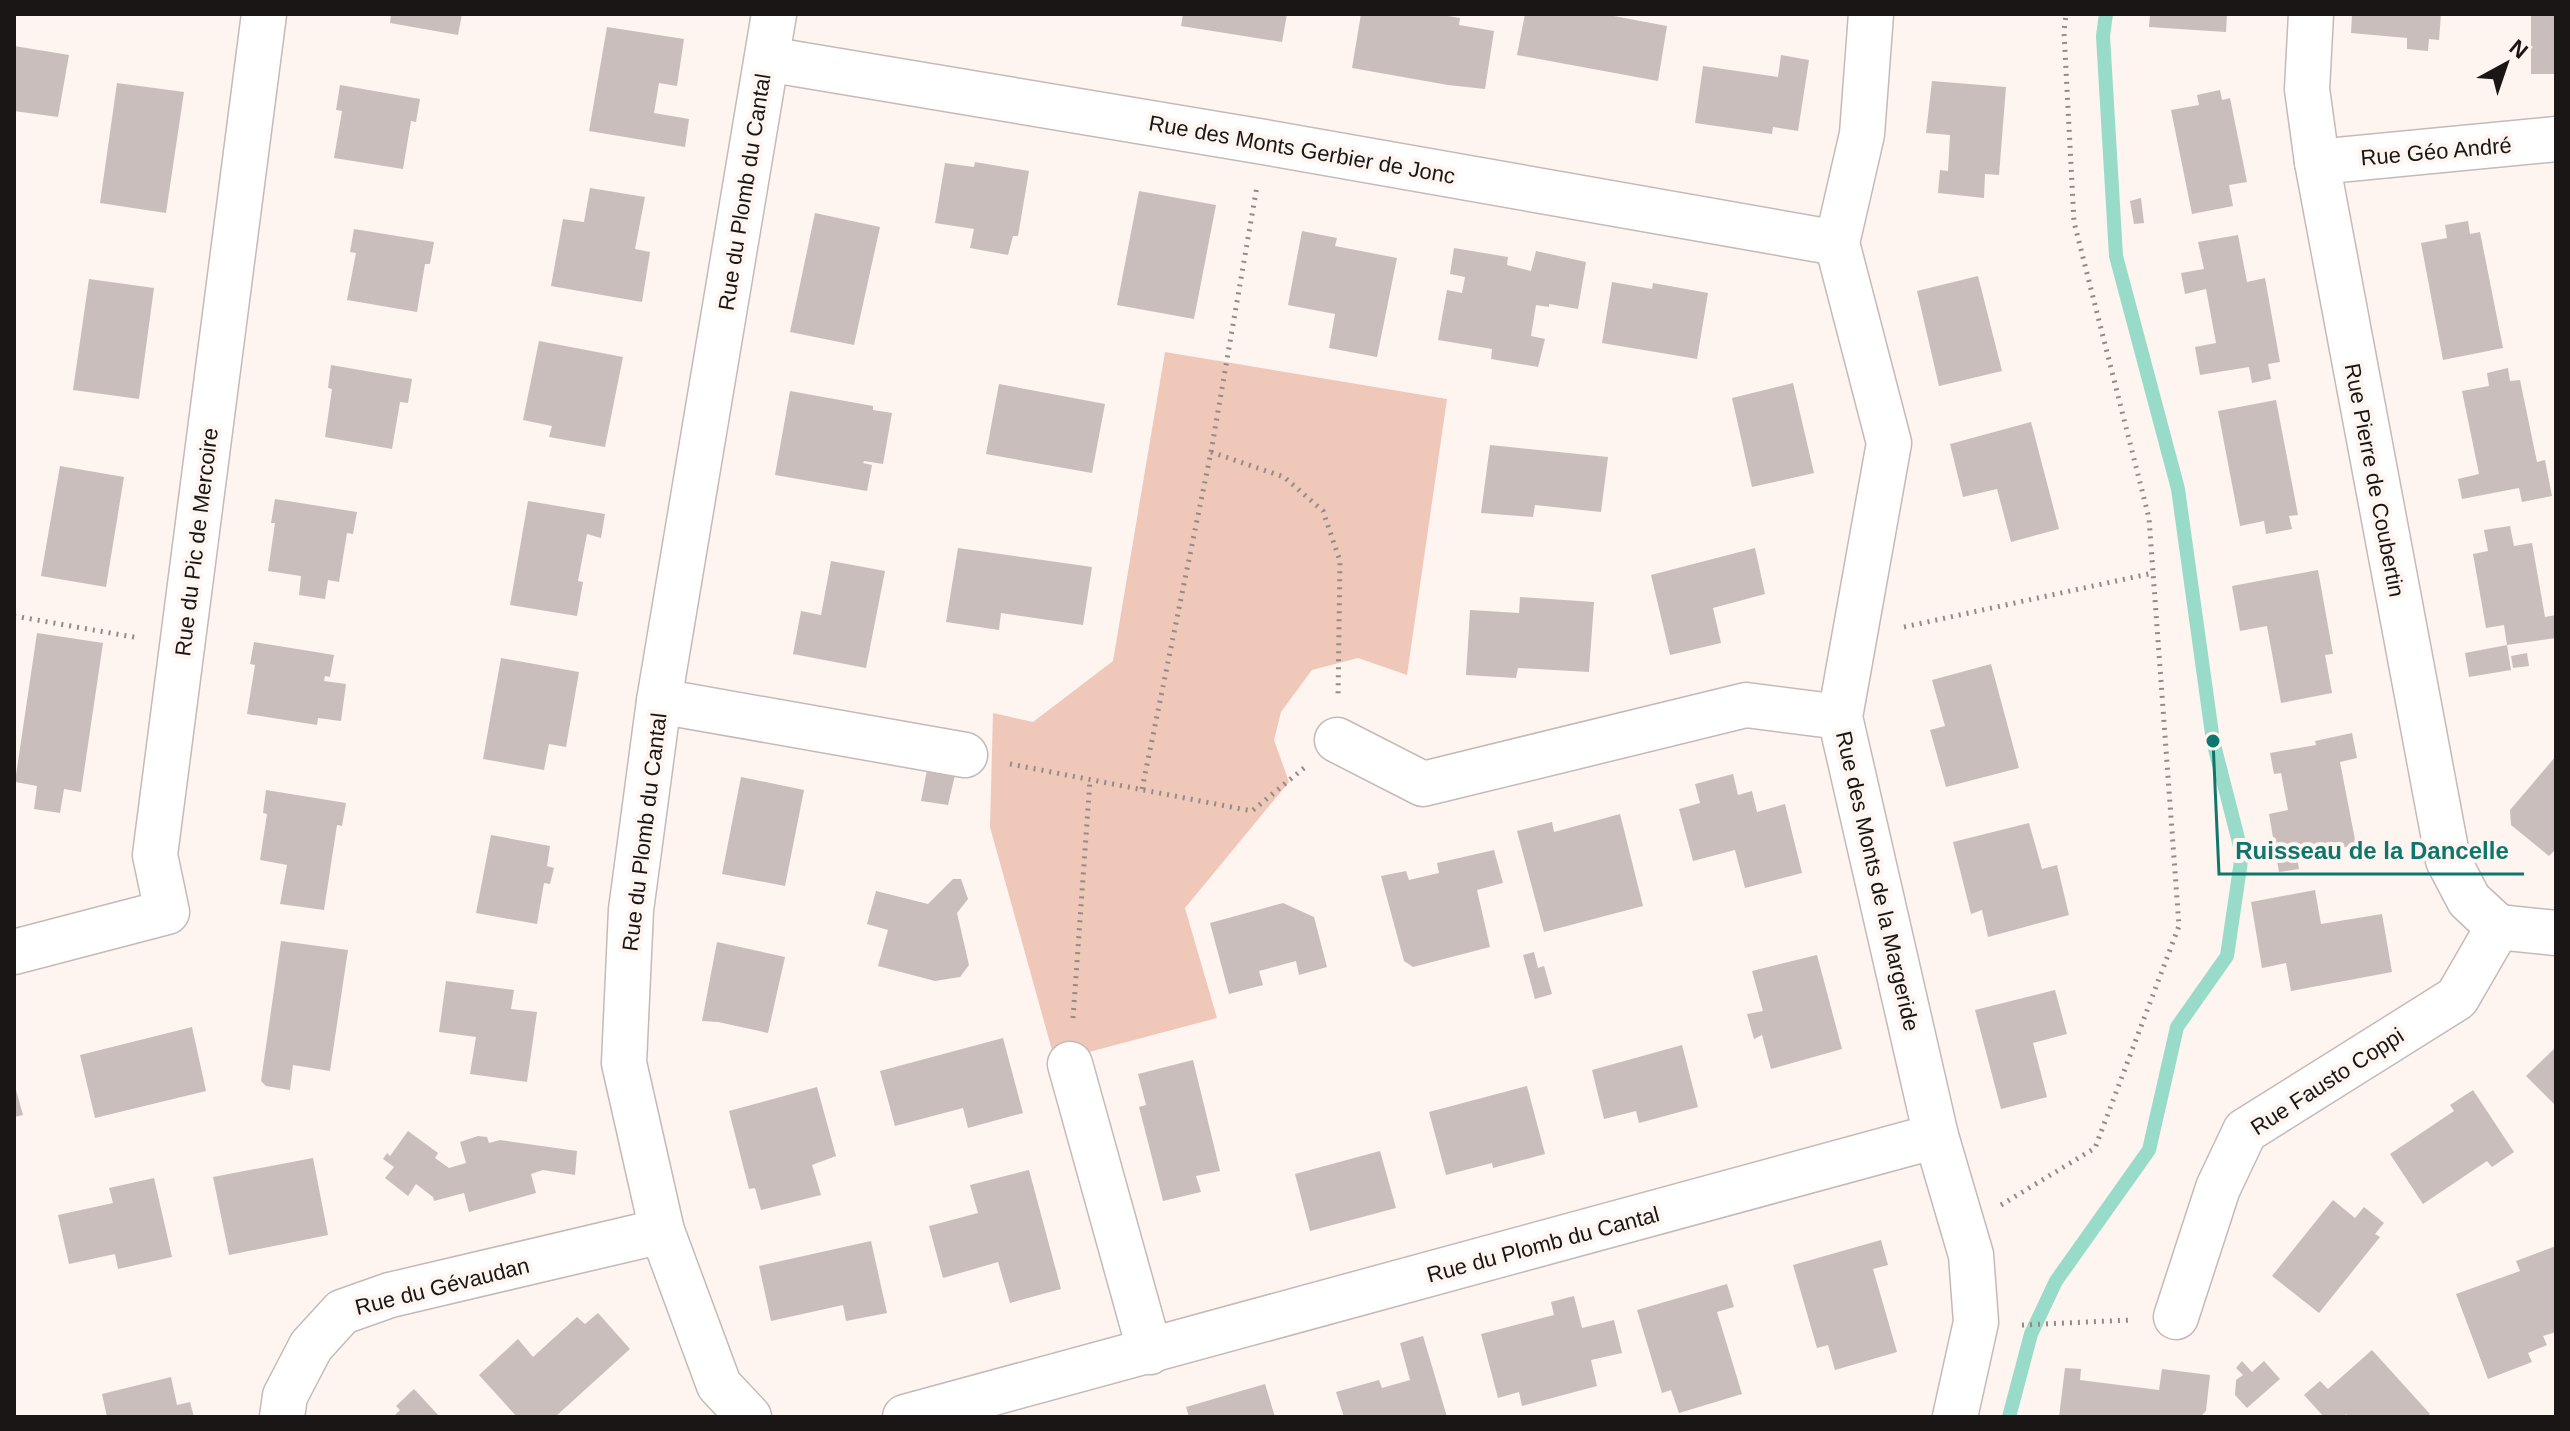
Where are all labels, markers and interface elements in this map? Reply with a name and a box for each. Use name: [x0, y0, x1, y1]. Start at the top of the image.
north arrow: [2466, 24, 2546, 104]
text: N: [2504, 34, 2533, 64]
street label: Rue du Plomb du Cantal: [713, 72, 776, 312]
street label: Rue des Monts Gerbier de Jonc: [1147, 110, 1457, 189]
street label: Rue Géo André: [2359, 132, 2513, 171]
street label: Rue Pierre de Coubertin: [2340, 361, 2409, 599]
street label: Rue du Pic de Mercoire: [170, 426, 223, 658]
street label: Rue du Plomb du Cantal: [617, 712, 672, 953]
street label: Rue des Monts de la Margeride: [1831, 729, 1924, 1033]
callout: Ruisseau de la Dancelle: [2219, 826, 2524, 874]
text: Ruisseau de la Dancelle: [2235, 837, 2509, 864]
street label: Rue Fausto Coppi: [2246, 1023, 2408, 1140]
street label: Rue du Plomb du Cantal: [1424, 1201, 1662, 1288]
street label: Rue du Gévaudan: [352, 1253, 532, 1320]

